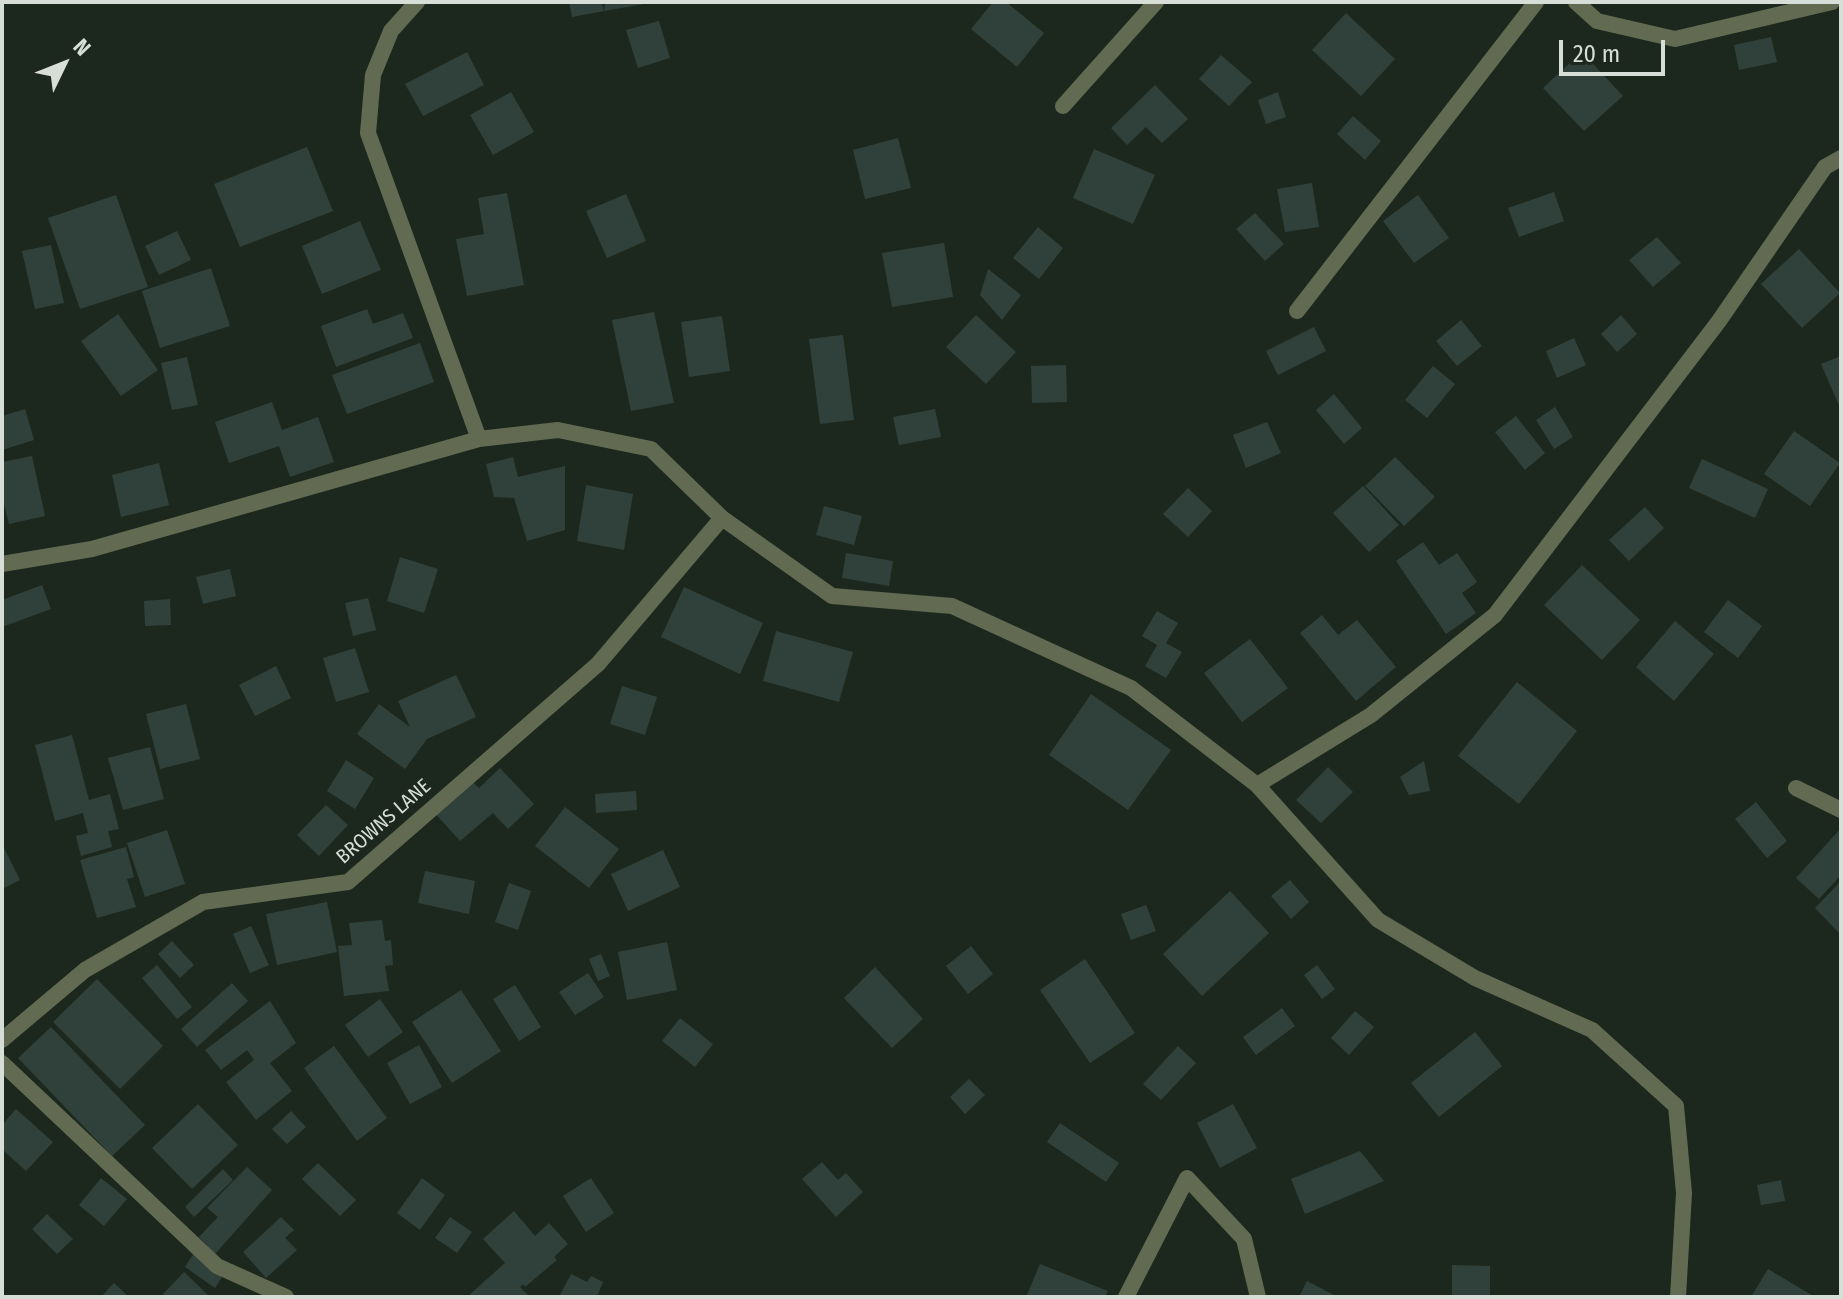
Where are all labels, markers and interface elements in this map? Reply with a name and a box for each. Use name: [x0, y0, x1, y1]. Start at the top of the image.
north arrow: [24, 24, 104, 104]
scale bar: [1563, 24, 1669, 74]
text: N: [68, 33, 96, 61]
text: 20 m: [1573, 40, 1620, 68]
street label: BROWNS LANE: [332, 775, 436, 869]

